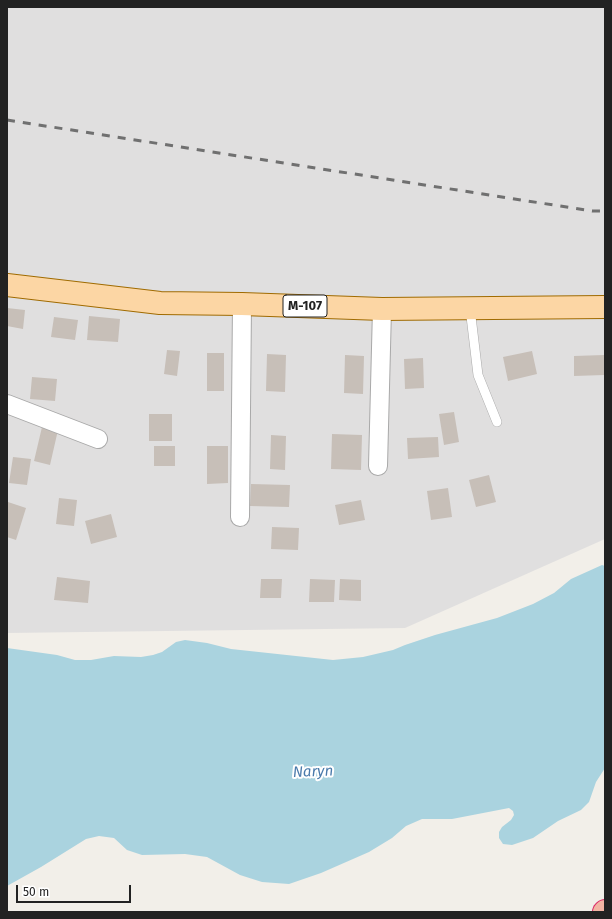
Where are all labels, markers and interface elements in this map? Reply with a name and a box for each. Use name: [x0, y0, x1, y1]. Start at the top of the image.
road number: М-107: [283, 295, 327, 317]
water label: Naryn: [293, 762, 333, 782]
scale bar: [18, 877, 133, 903]
text: 50 m: [23, 885, 49, 899]

